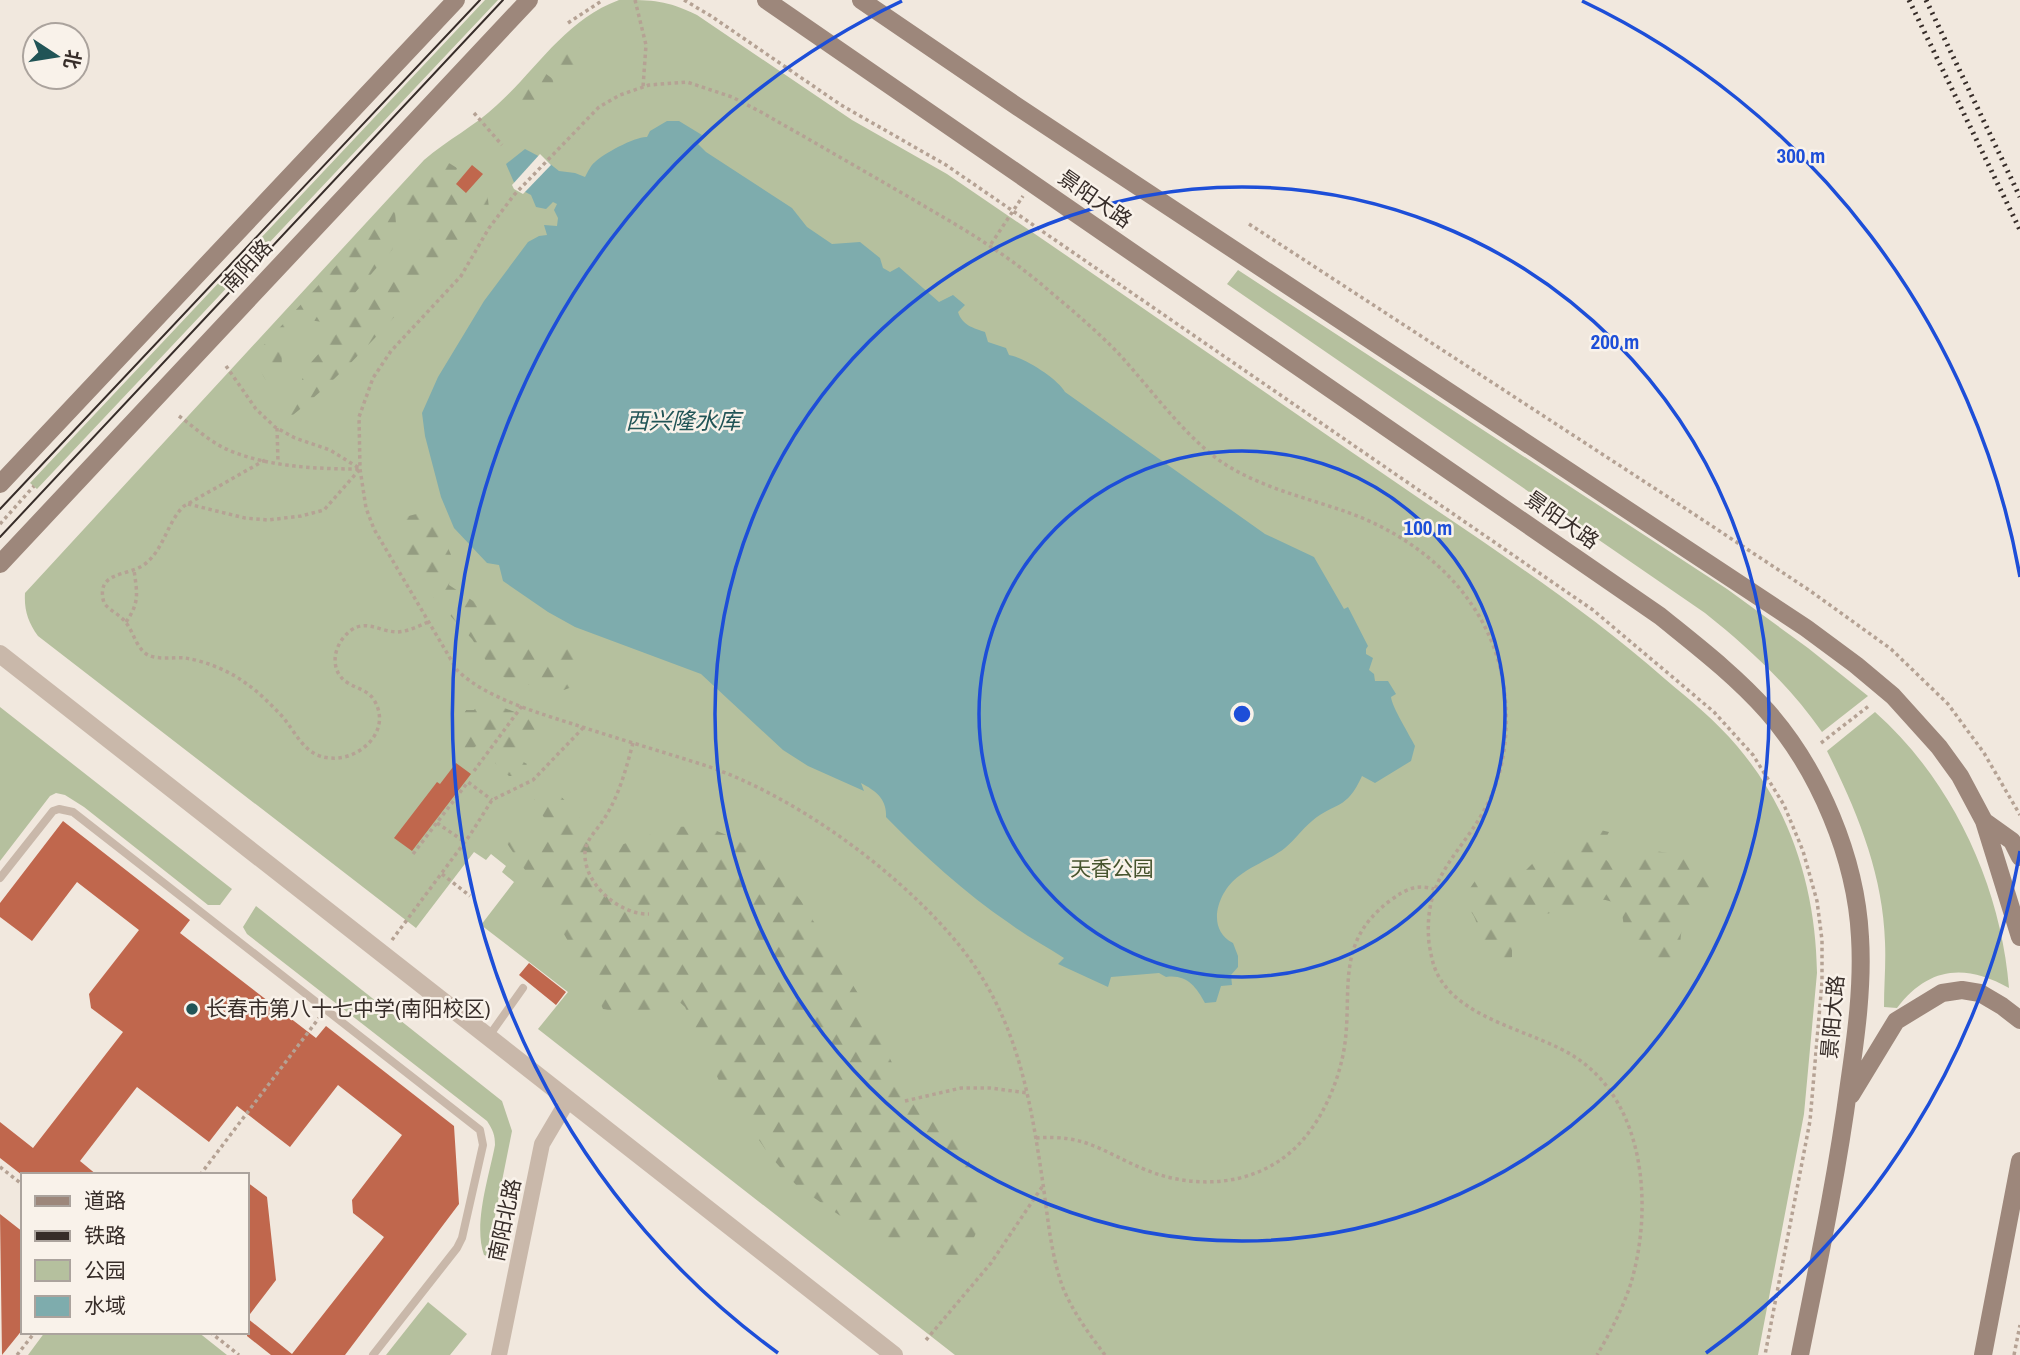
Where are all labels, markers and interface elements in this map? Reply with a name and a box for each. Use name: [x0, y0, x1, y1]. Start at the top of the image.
north arrow: [21, 21, 91, 91]
text: 北: [58, 48, 87, 72]
text: 300 m: [1777, 141, 1825, 170]
street label: 景阳大路: [1053, 163, 1138, 235]
street label: 南阳路: [215, 233, 279, 299]
text: 200 m: [1591, 327, 1639, 356]
water label: 西兴隆水库: [626, 405, 745, 436]
street label: 景阳大路: [1520, 484, 1605, 556]
text: 100 m: [1404, 513, 1452, 542]
centre of rings: [1230, 702, 1254, 726]
park label: 天香公园: [1070, 854, 1154, 883]
street label: 景阳大路: [1814, 974, 1851, 1060]
place label: 长春市第八十七中学(南阳校区): [206, 994, 490, 1023]
marker: 长春市第八十七中学(南阳校区): [184, 1001, 200, 1017]
legend: [21, 1173, 248, 1334]
street label: 南阳北路: [482, 1176, 527, 1264]
text: 道路: [84, 1186, 126, 1215]
text: 铁路: [84, 1221, 126, 1250]
text: 公园: [84, 1256, 126, 1285]
text: 水域: [84, 1291, 126, 1320]

